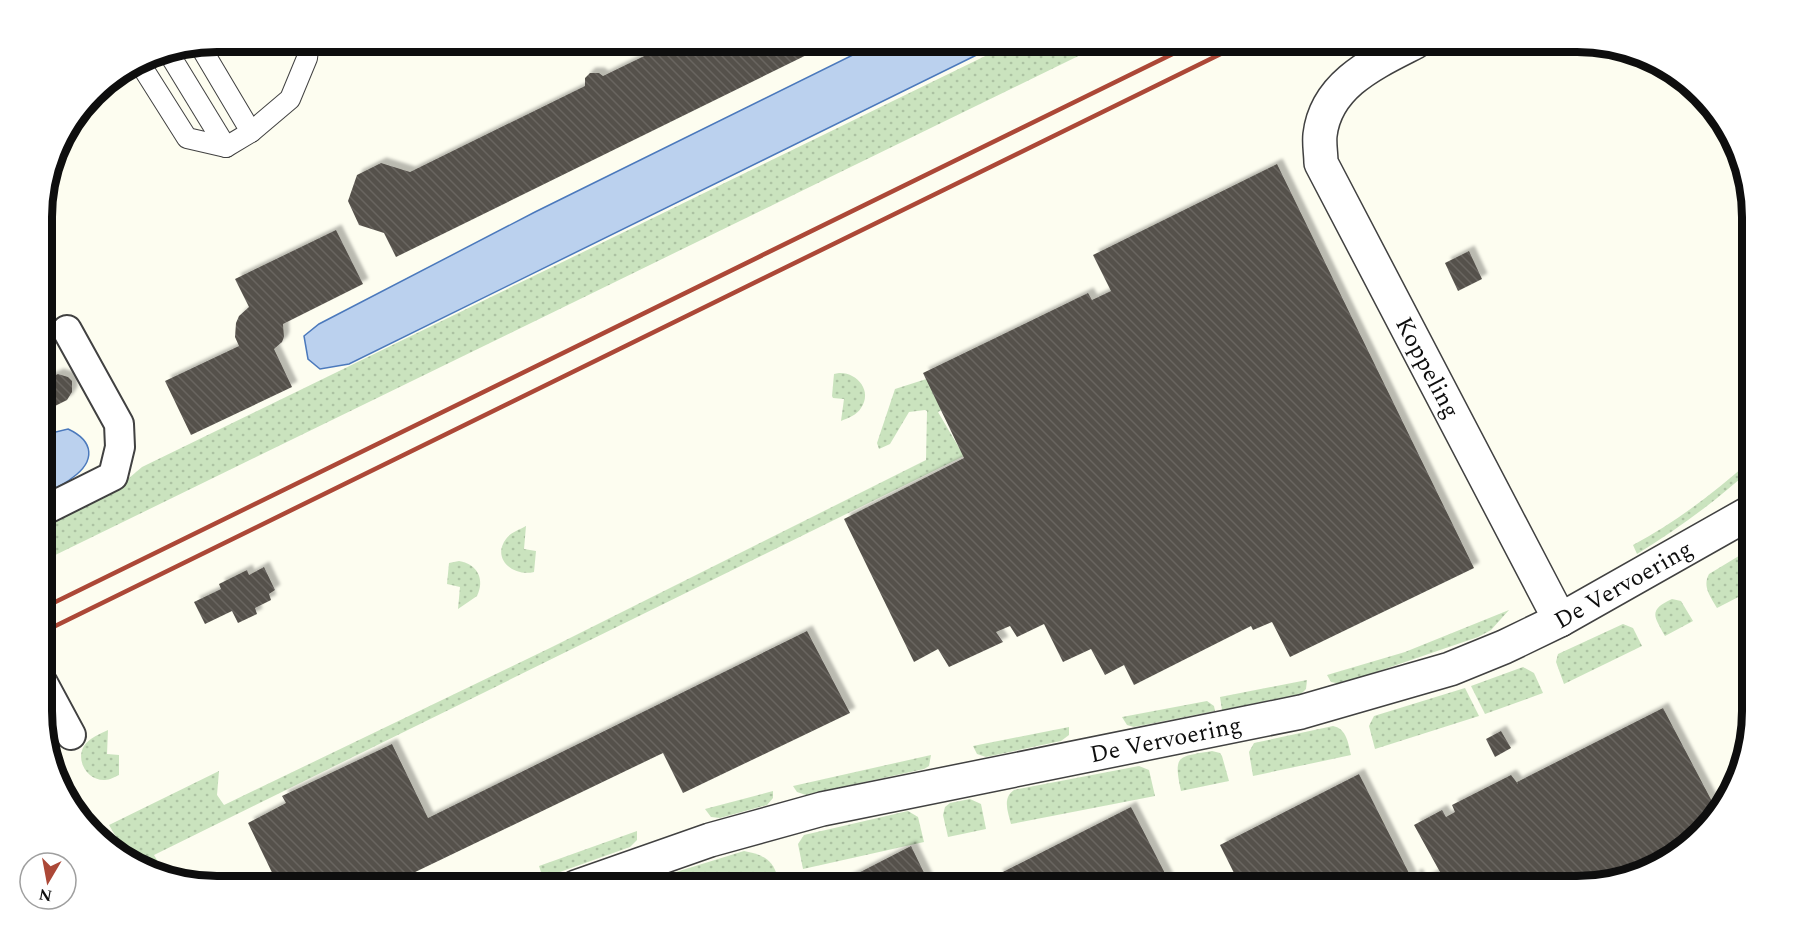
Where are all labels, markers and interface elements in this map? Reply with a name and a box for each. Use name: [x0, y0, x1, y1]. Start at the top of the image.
street label: Koppeling: [1386, 311, 1469, 425]
street label: De Vervoering: [1548, 532, 1700, 639]
street label: De Vervoering: [1087, 707, 1245, 773]
north arrow: [18, 851, 78, 911]
text: N: [37, 882, 54, 908]

